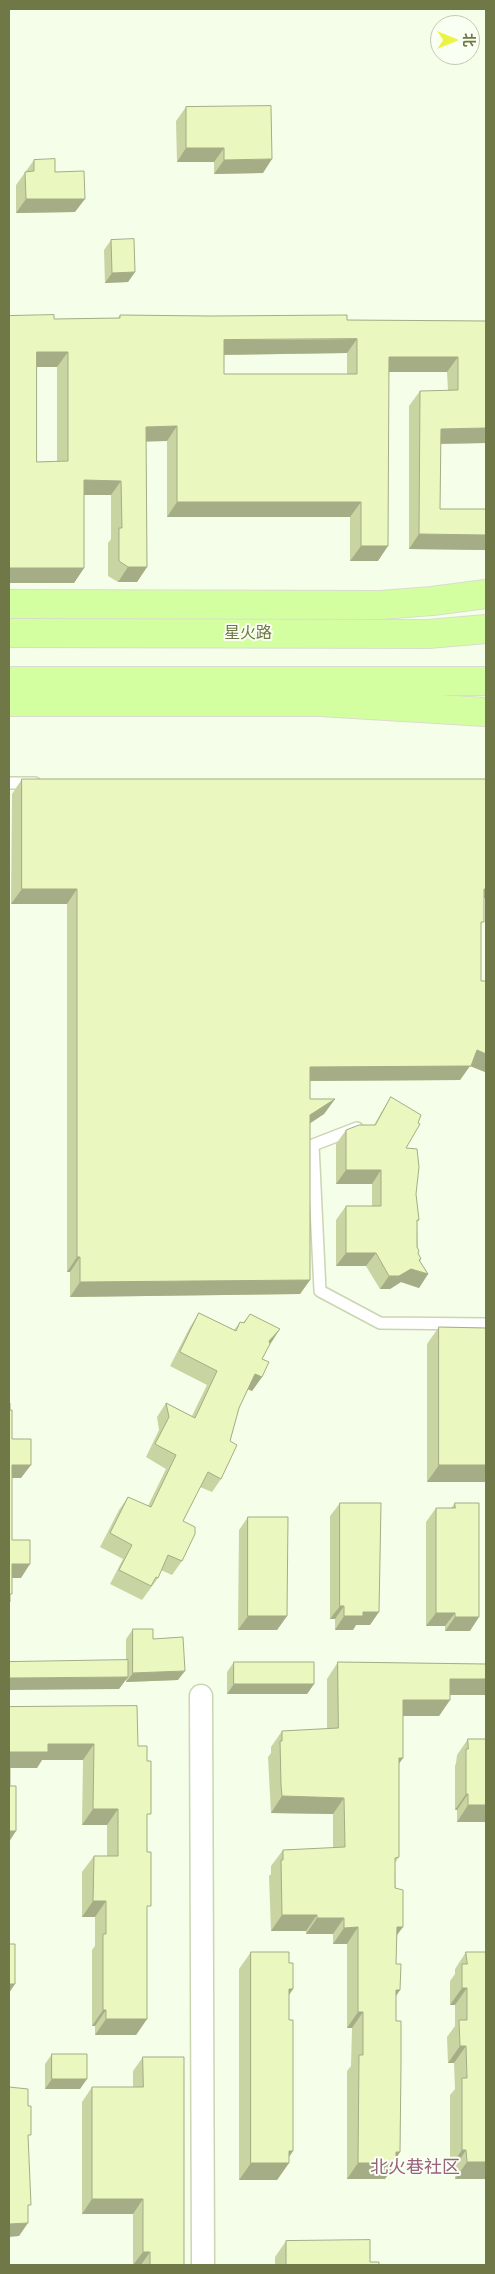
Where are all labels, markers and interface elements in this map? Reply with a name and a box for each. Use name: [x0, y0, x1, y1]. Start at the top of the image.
north arrow: [430, 15, 480, 65]
text: 北: [460, 33, 478, 47]
street label: 星火路: [224, 623, 272, 643]
district label: 北火巷社区: [370, 2157, 460, 2179]

